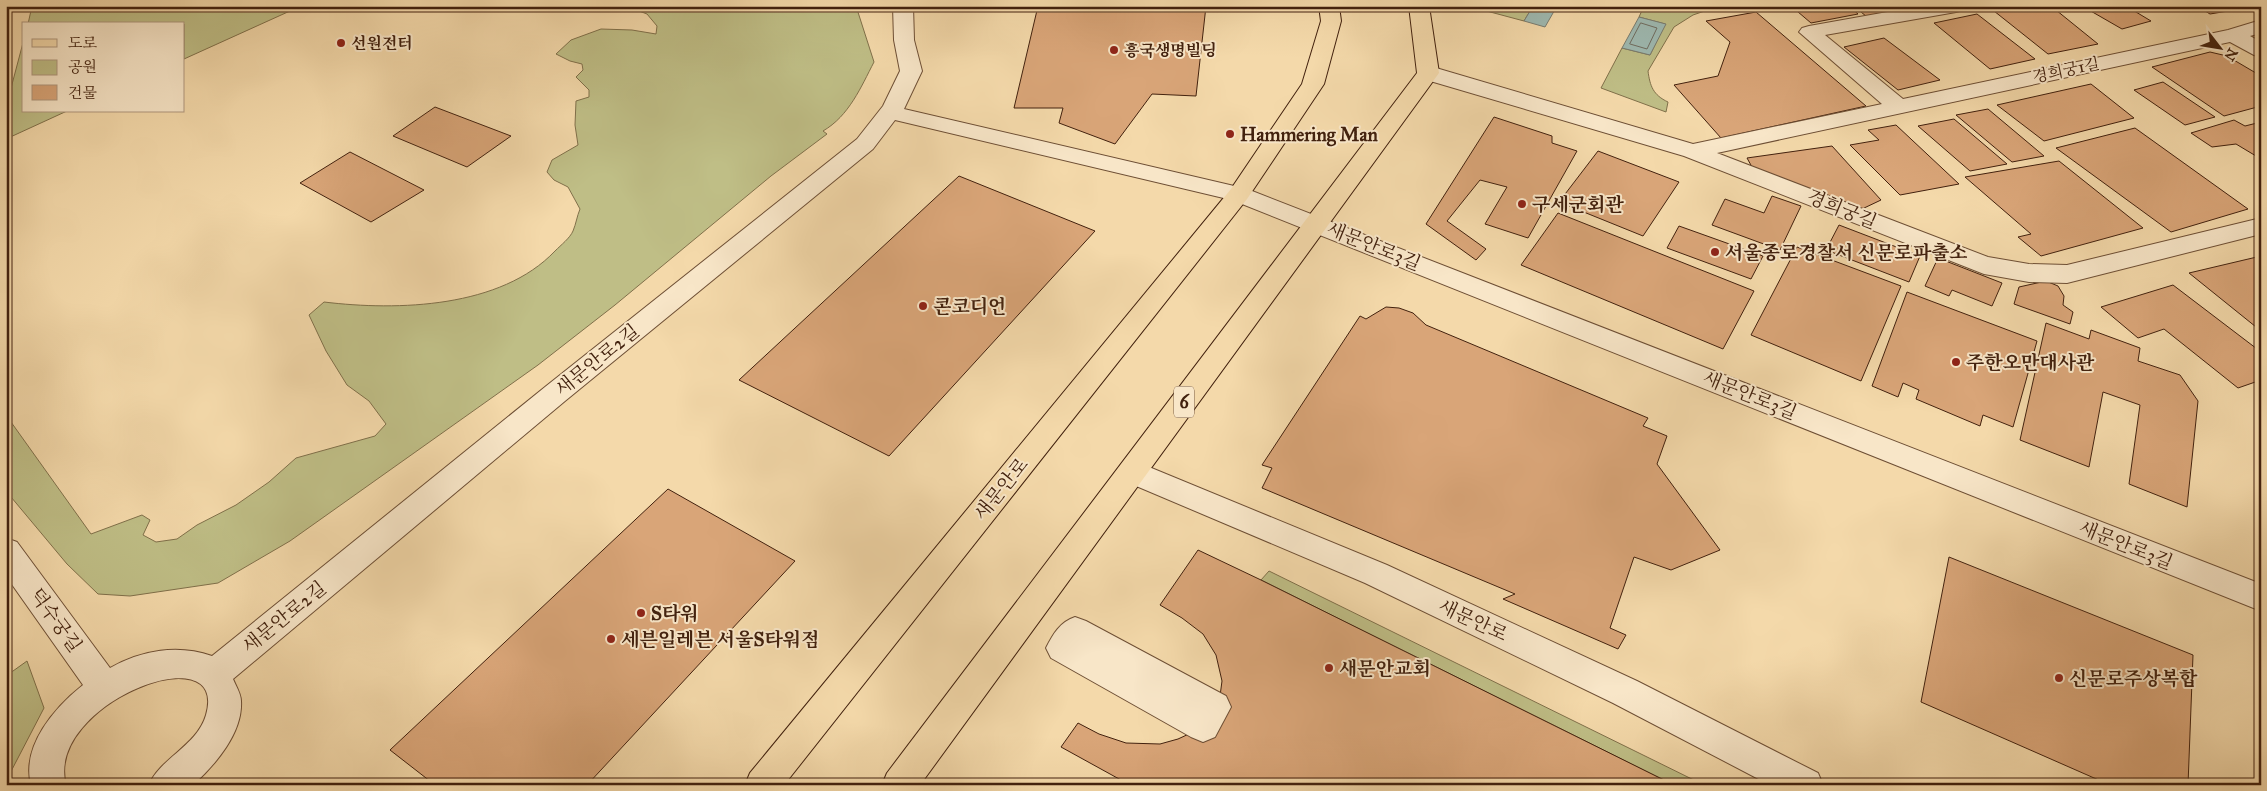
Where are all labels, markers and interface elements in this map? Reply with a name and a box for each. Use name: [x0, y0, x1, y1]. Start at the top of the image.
legend: [22, 22, 185, 112]
north arrow: [2194, 22, 2244, 72]
text: 도로: [68, 34, 97, 52]
place label: 선원전터: [351, 34, 413, 53]
marker: 선원전터: [335, 37, 347, 49]
place label: 흥국생명빌딩: [1124, 41, 1217, 60]
marker: 흥국생명빌딩: [1108, 44, 1120, 56]
text: N: [2220, 45, 2241, 64]
street label: 경희궁1길: [2031, 54, 2101, 86]
text: 공원: [68, 58, 97, 76]
text: 건물: [68, 84, 97, 102]
place label: Hammering Man: [1240, 123, 1378, 147]
marker: Hammering Man: [1224, 128, 1236, 140]
street label: 경희궁길: [1804, 185, 1880, 233]
place label: 구세군회관: [1532, 193, 1624, 216]
marker: 구세군회관: [1516, 198, 1528, 210]
street label: 새문안로3길: [1324, 217, 1424, 275]
place label: 서울종로경찰서 신문로파출소: [1725, 241, 1968, 264]
marker: 서울종로경찰서 신문로파출소: [1709, 246, 1721, 258]
place label: 콘코디언: [933, 295, 1006, 318]
marker: 콘코디언: [917, 300, 929, 312]
street label: 새문안로2길: [550, 319, 644, 401]
place label: 주한오만대사관: [1966, 351, 2095, 374]
marker: 주한오만대사관: [1950, 356, 1962, 368]
street label: 새문안로3길: [1700, 366, 1800, 424]
road number: 6: [1174, 387, 1194, 418]
street label: 새문안로: [969, 453, 1033, 525]
street label: 새문안로3길: [2076, 516, 2176, 574]
street label: 새문안로2길: [237, 576, 331, 658]
street label: 덕수궁길: [25, 584, 87, 656]
street label: 새문안로: [1435, 594, 1511, 646]
place label: S타워: [651, 602, 699, 625]
marker: S타워: [635, 607, 647, 619]
place label: 세븐일레븐 서울S타워점: [621, 628, 820, 651]
marker: 세븐일레븐 서울S타워점: [605, 633, 617, 645]
place label: 새문안교회: [1339, 657, 1431, 680]
marker: 새문안교회: [1323, 662, 1335, 674]
place label: 신문로주상복합: [2069, 667, 2198, 690]
marker: 신문로주상복합: [2053, 672, 2065, 684]

